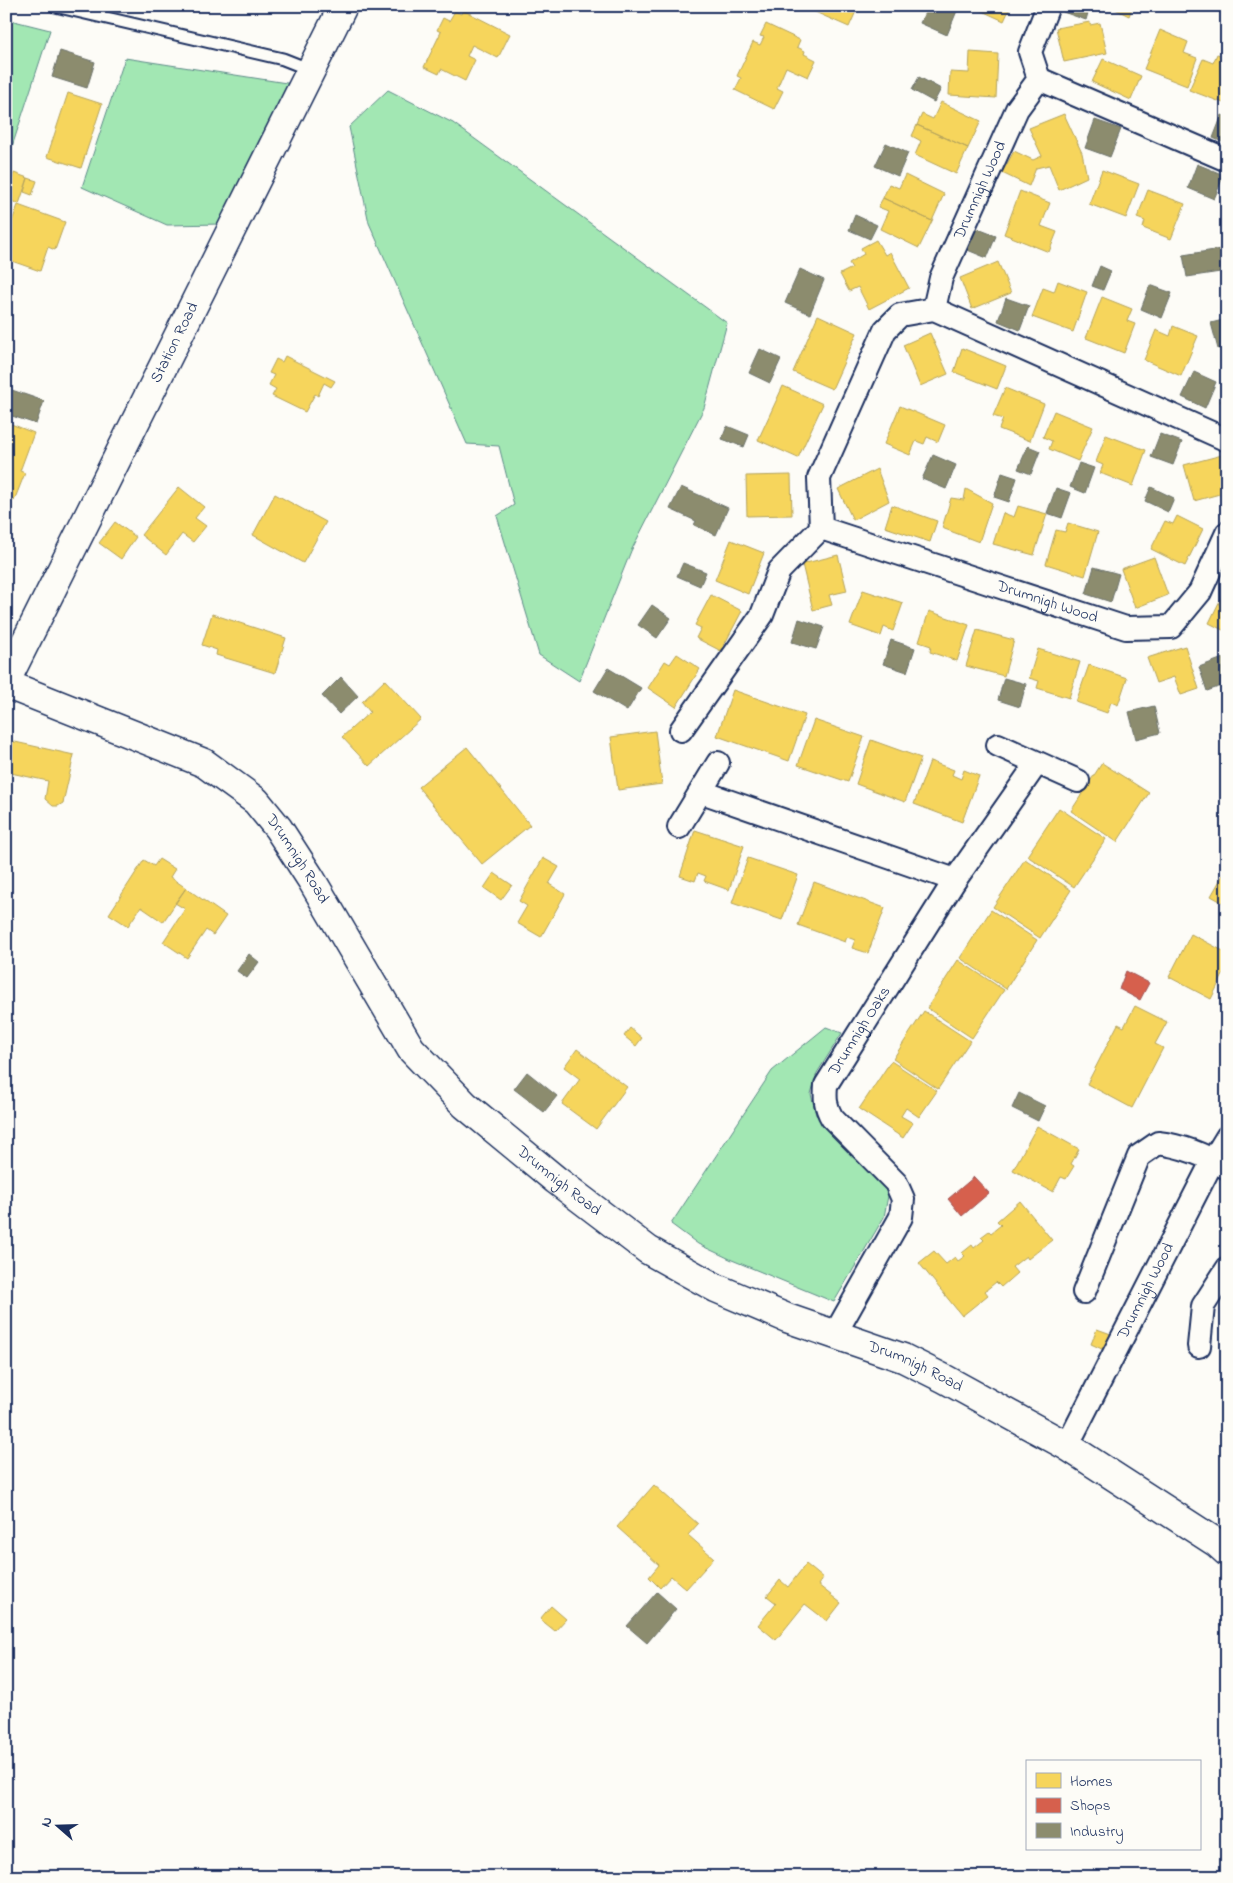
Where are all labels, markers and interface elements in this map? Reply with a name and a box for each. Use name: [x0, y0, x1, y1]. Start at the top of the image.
street label: Drumnigh Wood: [948, 137, 1013, 244]
street label: Station Road: [145, 298, 205, 387]
street label: Drumnigh Wood: [993, 574, 1101, 630]
street label: Drumnigh Road: [259, 808, 335, 908]
street label: Drumnigh Oaks: [822, 982, 897, 1081]
street label: Drumnigh Road: [510, 1139, 606, 1222]
street label: Drumnigh Wood: [1111, 1239, 1181, 1344]
street label: Drumnigh Road: [864, 1334, 967, 1399]
legend: [1026, 1760, 1200, 1850]
text: Homes: [1070, 1771, 1113, 1793]
text: Shops: [1070, 1795, 1110, 1817]
north arrow: [32, 1800, 82, 1850]
text: N: [36, 1814, 59, 1830]
text: Industry: [1070, 1821, 1124, 1844]

